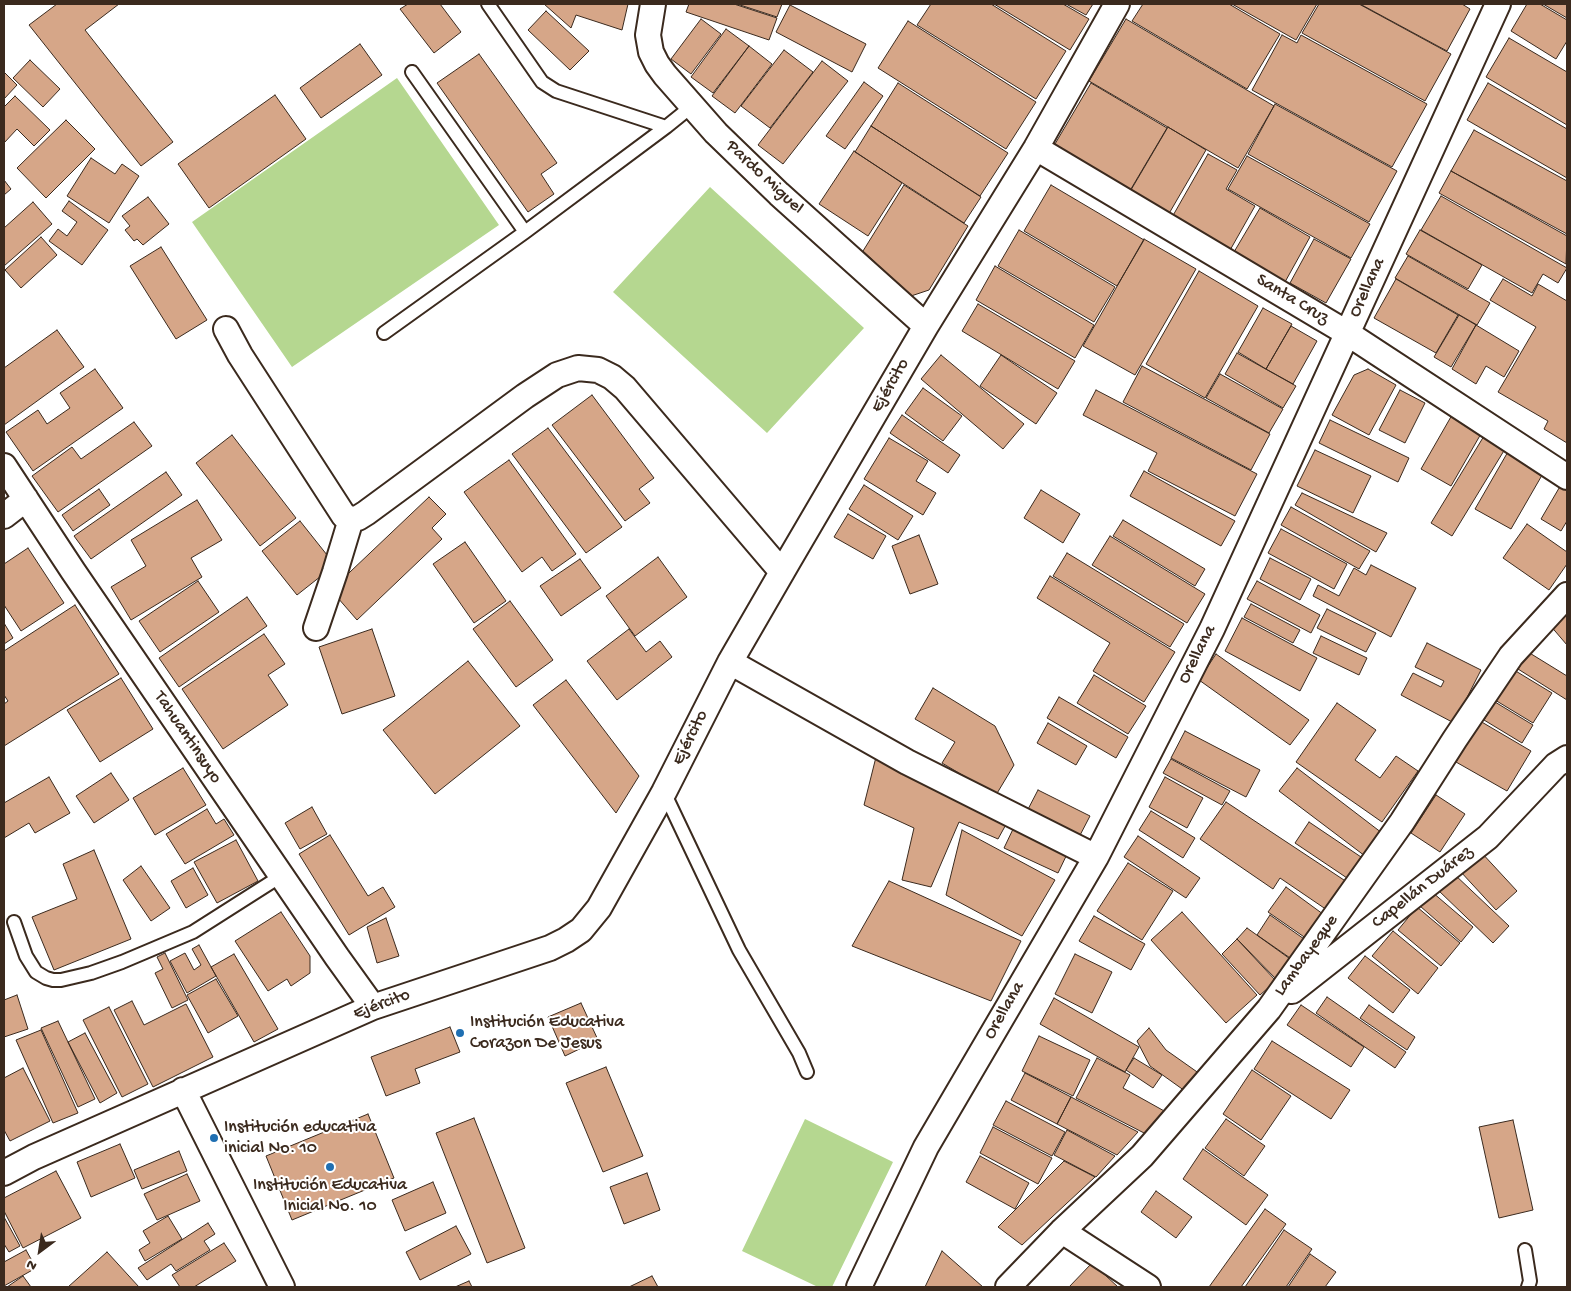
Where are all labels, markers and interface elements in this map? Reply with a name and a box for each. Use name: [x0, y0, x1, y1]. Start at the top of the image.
street label: Pardo Miguel: [721, 136, 807, 220]
street label: Orellana: [1345, 255, 1391, 321]
street label: Santa Cruz: [1252, 270, 1332, 330]
street label: Ejército: [867, 355, 915, 417]
street label: Orellana: [1174, 622, 1222, 688]
street label: Tahuantinsuyo: [148, 688, 226, 788]
street label: Ejército: [668, 707, 714, 769]
street label: Capellán Duárez: [1368, 842, 1478, 934]
street label: Lambayeque: [1270, 911, 1344, 1001]
street label: Orellana: [980, 978, 1030, 1044]
street label: Ejército: [351, 985, 413, 1025]
place label: Institución Educativa Corazon De Jesus: [470, 1012, 624, 1054]
marker: Institución Educativa Corazon De Jesus: [454, 1027, 466, 1039]
place label: Institución educativa inicial No. 10: [224, 1117, 376, 1160]
marker: Institución educativa inicial No. 10: [208, 1132, 220, 1144]
marker: Institución Educativa Inicial No. 10: [324, 1161, 336, 1173]
place label: Institución Educativa Inicial No. 10: [253, 1175, 407, 1218]
north arrow: [15, 1226, 65, 1276]
text: N: [24, 1255, 40, 1274]

